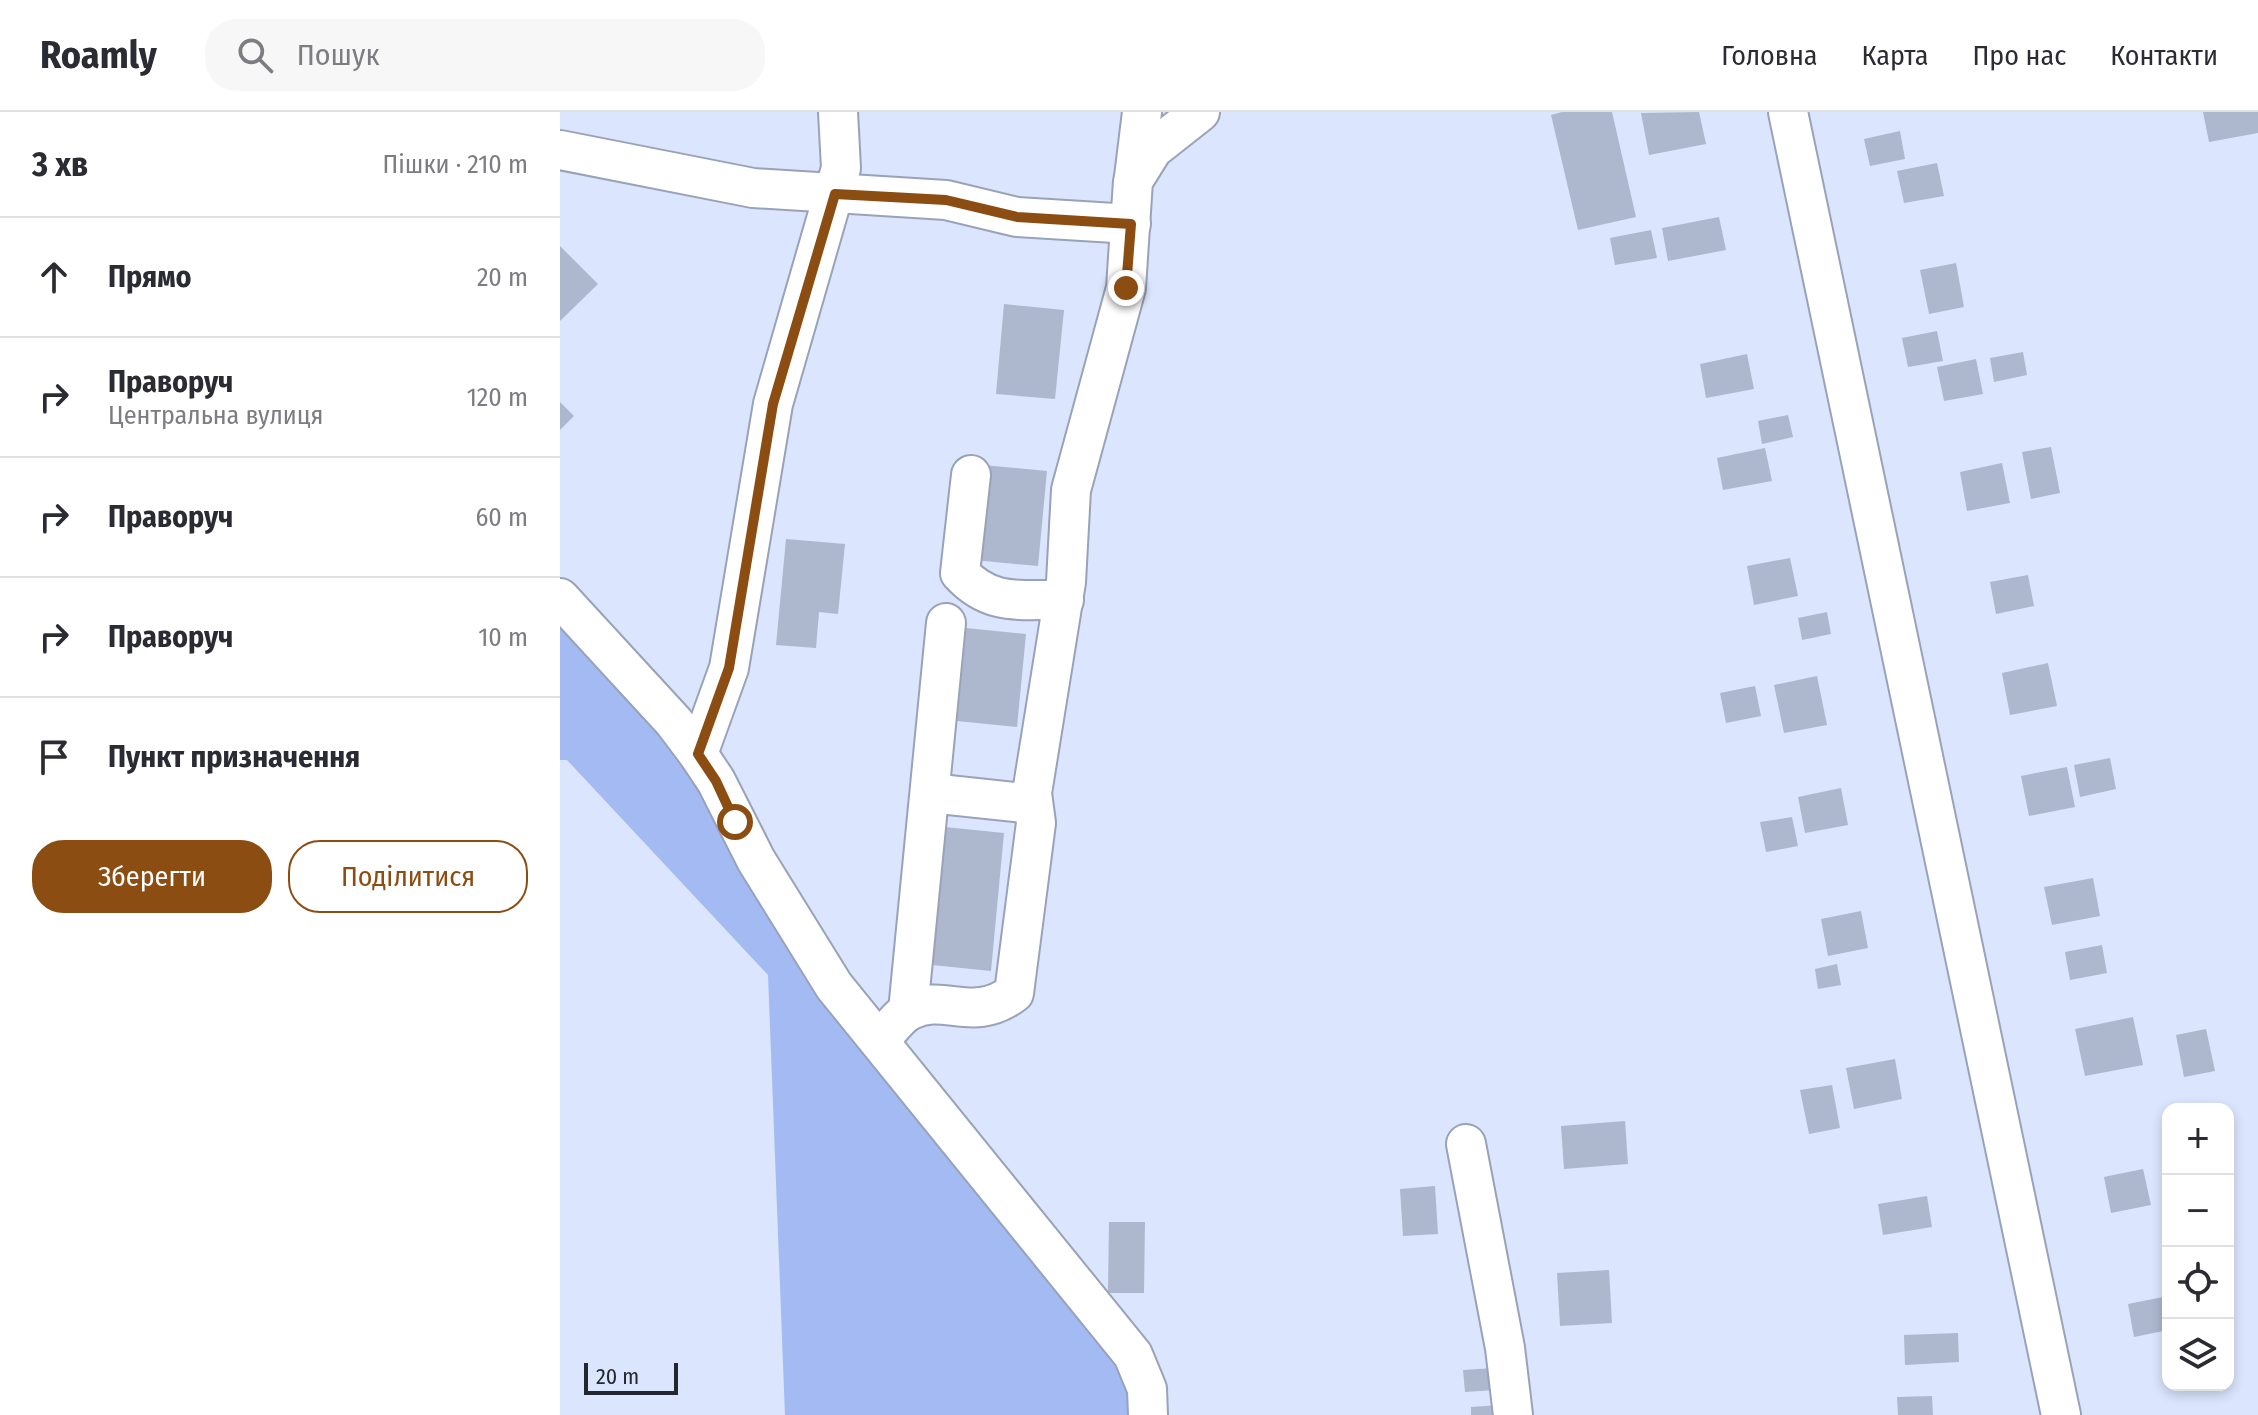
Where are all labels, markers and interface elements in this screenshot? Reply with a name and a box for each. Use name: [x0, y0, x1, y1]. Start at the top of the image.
search box: [205, 19, 765, 91]
text: Roamly: [40, 32, 157, 78]
icon: search: [233, 33, 277, 77]
text: Пошук: [297, 37, 380, 73]
text: Головна: [1721, 39, 1818, 72]
text: Карта: [1862, 39, 1928, 72]
text: Про нас: [1972, 39, 2066, 72]
text: Контакти: [2110, 39, 2218, 72]
text: 3 хв: [32, 144, 88, 185]
text: Пішки · 210 m: [383, 149, 528, 180]
icon: ahead: [32, 255, 76, 299]
text: Прямо: [108, 259, 192, 295]
text: 20 m: [477, 262, 528, 293]
route end: [1108, 270, 1144, 306]
text: Праворуч: [108, 364, 233, 400]
icon: right: [32, 375, 76, 419]
text: 120 m: [467, 382, 528, 413]
text: Центральна вулиця: [108, 400, 323, 431]
icon: right: [32, 495, 76, 539]
text: Праворуч: [108, 499, 233, 535]
text: 60 m: [475, 502, 528, 533]
icon: right: [32, 615, 76, 659]
text: Праворуч: [108, 619, 233, 655]
text: 10 m: [478, 622, 528, 653]
icon: arrive: [32, 735, 76, 779]
text: Пункт призначення: [108, 739, 360, 775]
route start: [717, 804, 753, 840]
button: Зберегти: [32, 840, 272, 913]
button: Поділитися: [288, 840, 528, 913]
map controls: [2162, 1103, 2234, 1391]
button: +: [2162, 1103, 2234, 1175]
button: −: [2162, 1175, 2234, 1247]
button: locate: [2162, 1247, 2234, 1319]
button: layers: [2162, 1319, 2234, 1391]
scale bar: [584, 1359, 678, 1395]
text: 20 m: [596, 1363, 639, 1390]

